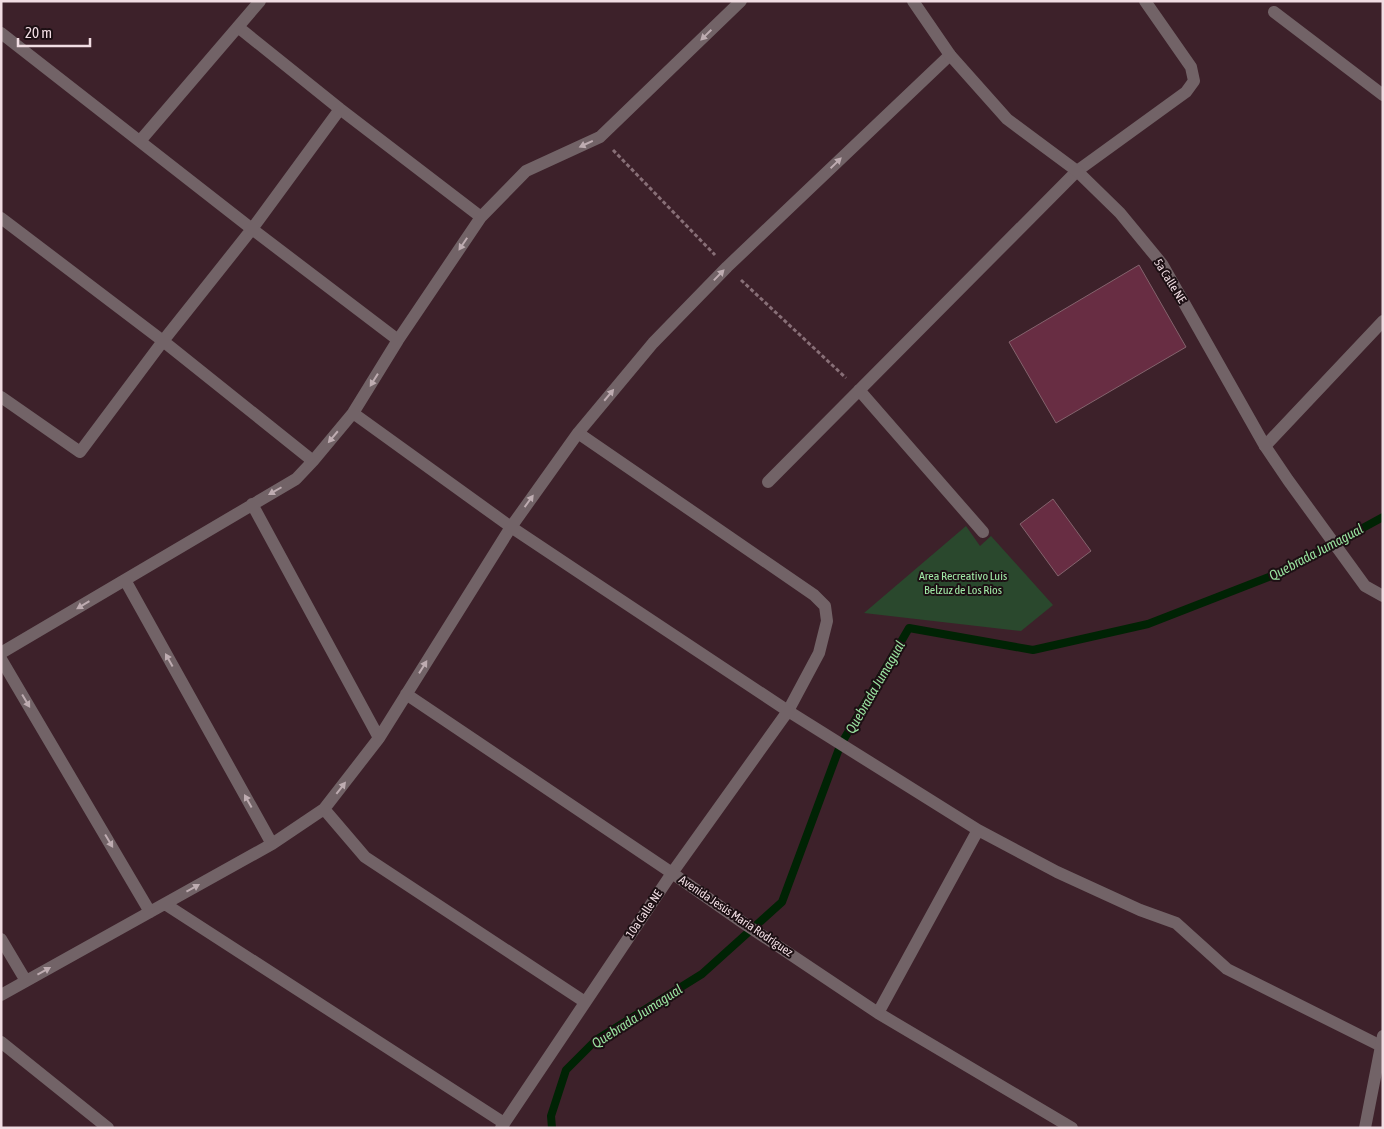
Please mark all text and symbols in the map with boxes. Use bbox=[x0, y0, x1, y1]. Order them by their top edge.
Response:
scale bar bbox=[18, 15, 90, 47]
text: 20 m bbox=[25, 24, 52, 41]
one-way arrow bbox=[700, 29, 712, 41]
one-way arrow bbox=[579, 140, 593, 148]
one-way arrow bbox=[830, 157, 842, 169]
one-way arrow bbox=[458, 237, 468, 250]
street label: 5a Calle NE bbox=[1151, 256, 1189, 306]
one-way arrow bbox=[713, 269, 725, 281]
one-way arrow bbox=[369, 373, 378, 386]
one-way arrow bbox=[604, 389, 615, 402]
one-way arrow bbox=[328, 430, 339, 443]
one-way arrow bbox=[269, 486, 282, 495]
one-way arrow bbox=[524, 494, 534, 507]
water label: Quebrada Jumagual bbox=[1266, 520, 1366, 584]
park label: Area Recreativo Luis Belzuz de Los Ríos bbox=[919, 569, 1007, 597]
one-way arrow bbox=[76, 600, 89, 609]
water label: Quebrada Jumagual bbox=[842, 637, 908, 736]
one-way arrow bbox=[165, 652, 173, 667]
one-way arrow bbox=[419, 661, 428, 674]
one-way arrow bbox=[22, 695, 31, 708]
one-way arrow bbox=[335, 782, 346, 795]
one-way arrow bbox=[244, 794, 252, 809]
one-way arrow bbox=[104, 835, 113, 848]
street label: Avenida Jesús María Rodríguez bbox=[676, 873, 796, 960]
one-way arrow bbox=[186, 884, 200, 892]
street label: 10a Calle NE bbox=[623, 887, 665, 941]
one-way arrow bbox=[36, 967, 51, 975]
water label: Quebrada Jumagual bbox=[589, 981, 685, 1051]

